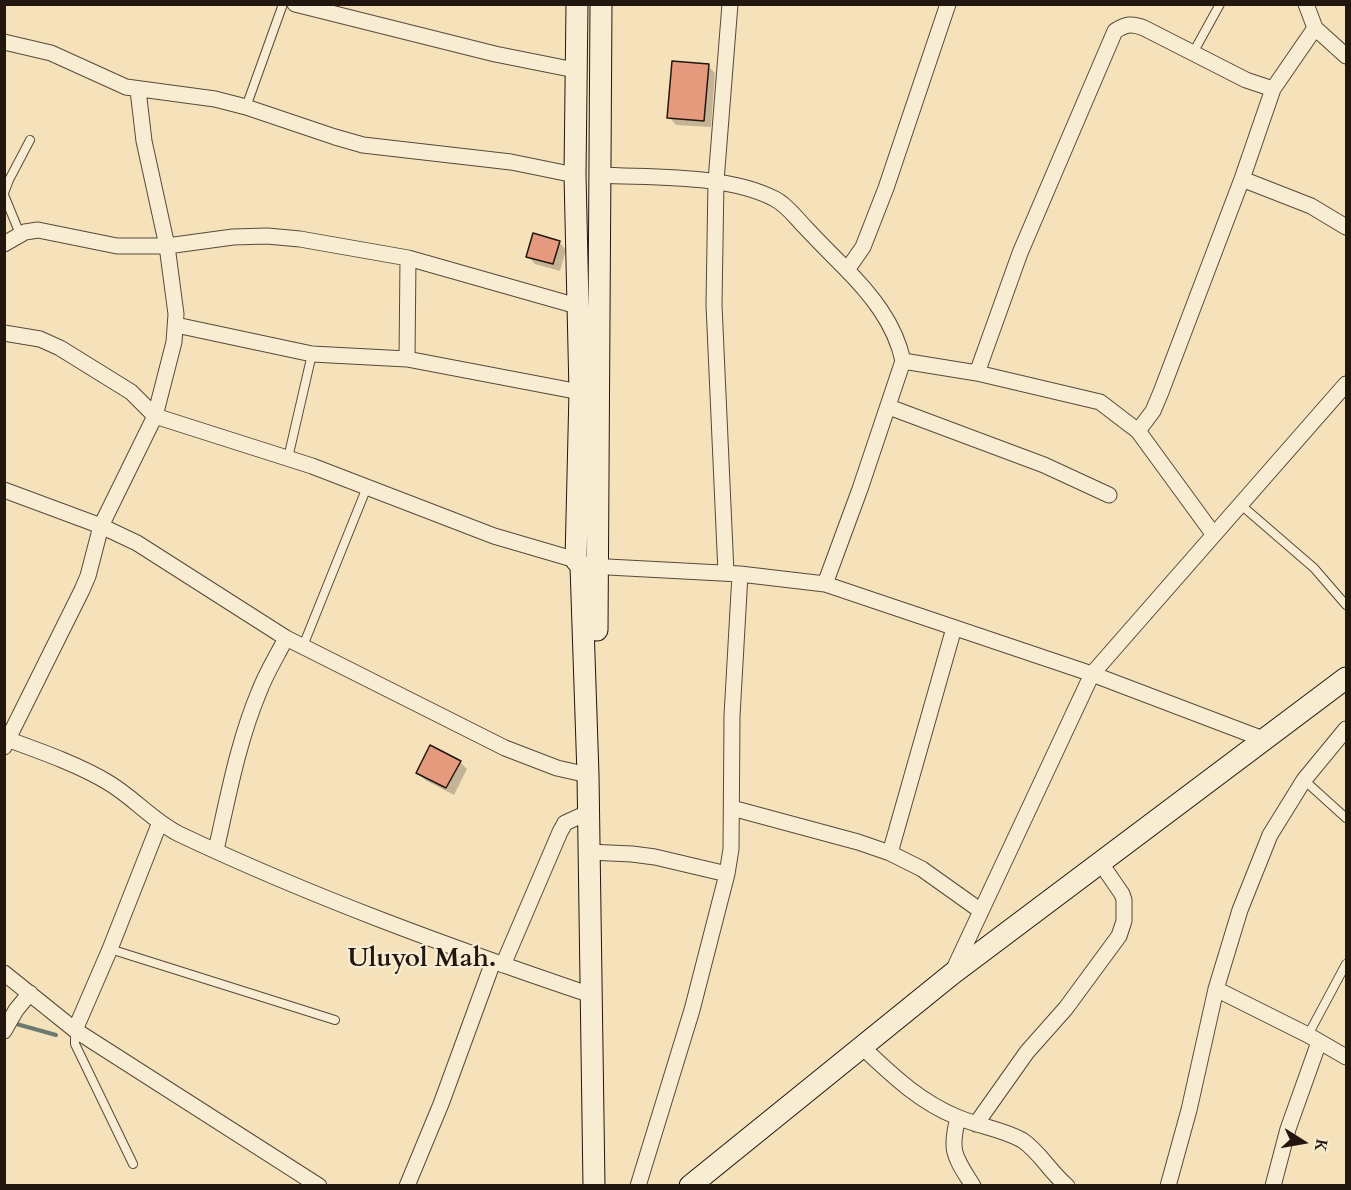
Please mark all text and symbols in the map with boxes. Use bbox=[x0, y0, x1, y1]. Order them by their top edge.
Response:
district label: Uluyol Mah. bbox=[348, 944, 496, 976]
north arrow bbox=[1273, 1112, 1333, 1172]
text: K bbox=[1309, 1137, 1333, 1154]

